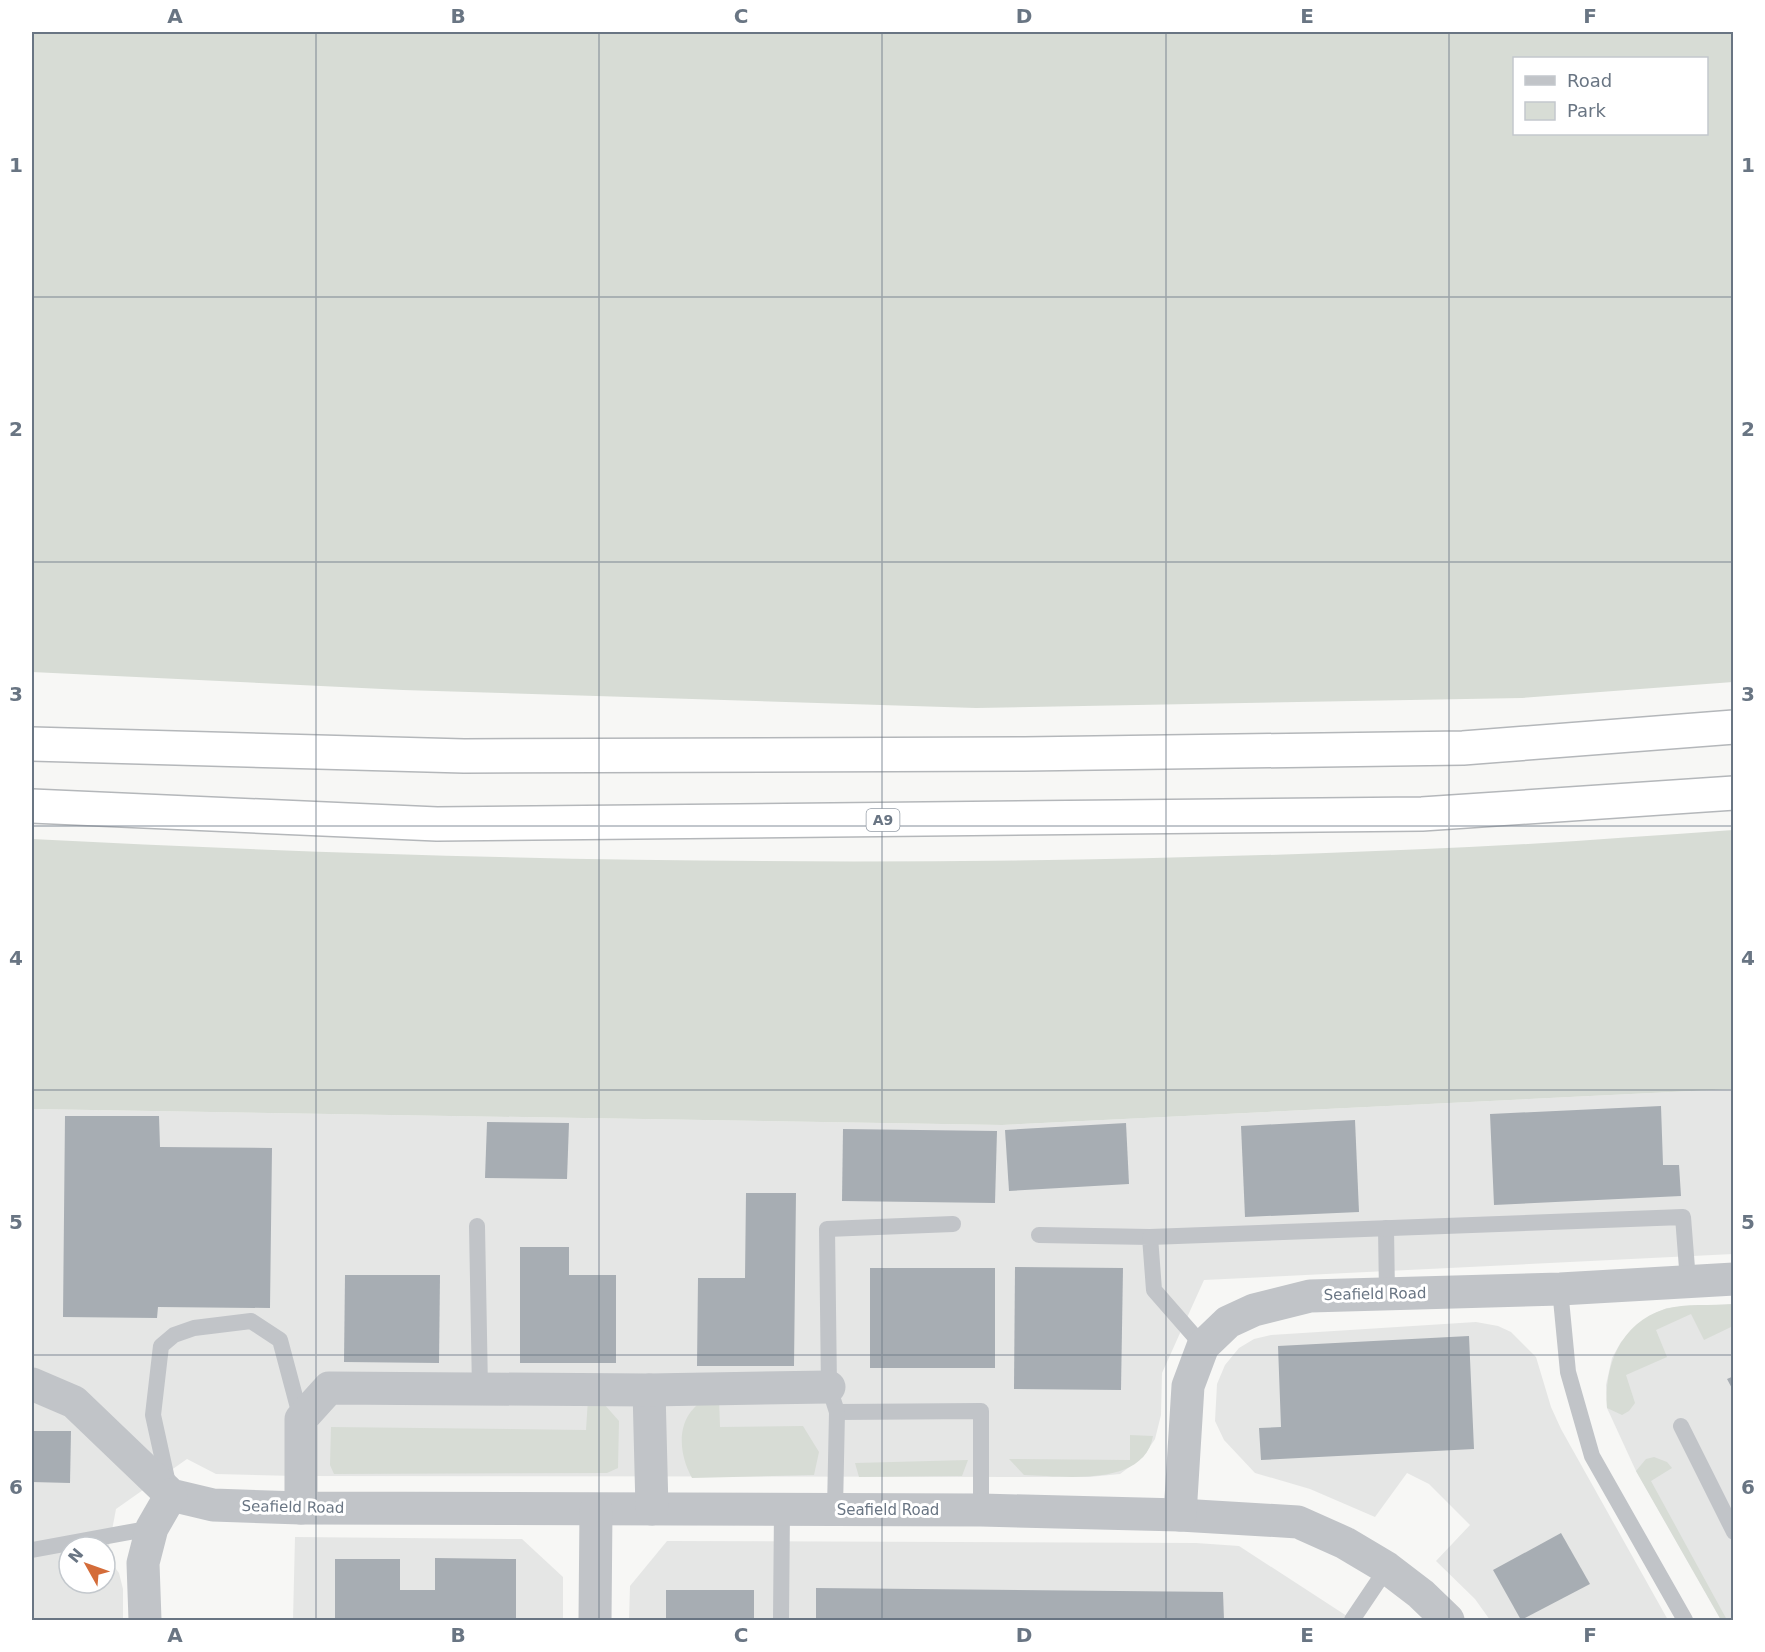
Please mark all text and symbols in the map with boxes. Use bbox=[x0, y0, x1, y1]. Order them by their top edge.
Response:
text: A bbox=[167, 4, 183, 28]
text: B bbox=[450, 4, 466, 28]
text: C bbox=[734, 4, 748, 28]
text: D bbox=[1016, 4, 1032, 28]
text: E bbox=[1300, 4, 1314, 28]
text: F bbox=[1583, 4, 1597, 28]
legend bbox=[1513, 57, 1708, 135]
text: Road bbox=[1567, 70, 1612, 91]
text: Park bbox=[1567, 100, 1606, 121]
text: 1 bbox=[9, 153, 23, 177]
text: 1 bbox=[1741, 153, 1755, 177]
text: 2 bbox=[9, 417, 23, 441]
text: 2 bbox=[1741, 417, 1755, 441]
text: 3 bbox=[9, 682, 23, 706]
text: 3 bbox=[1741, 682, 1755, 706]
road number: A9 bbox=[866, 809, 900, 831]
text: 4 bbox=[9, 946, 23, 970]
text: 4 bbox=[1741, 946, 1755, 970]
text: 5 bbox=[9, 1210, 23, 1234]
text: 5 bbox=[1741, 1210, 1755, 1234]
street label: Seafield Road bbox=[1323, 1284, 1427, 1304]
text: 6 bbox=[9, 1475, 23, 1499]
text: 6 bbox=[1741, 1475, 1755, 1499]
street label: Seafield Road bbox=[241, 1497, 345, 1517]
street label: Seafield Road bbox=[837, 1501, 939, 1519]
north arrow bbox=[57, 1535, 117, 1595]
text: N bbox=[64, 1544, 87, 1567]
text: A bbox=[167, 1623, 183, 1647]
text: B bbox=[450, 1623, 466, 1647]
text: C bbox=[734, 1623, 748, 1647]
text: D bbox=[1016, 1623, 1032, 1647]
text: E bbox=[1300, 1623, 1314, 1647]
text: F bbox=[1583, 1623, 1597, 1647]

